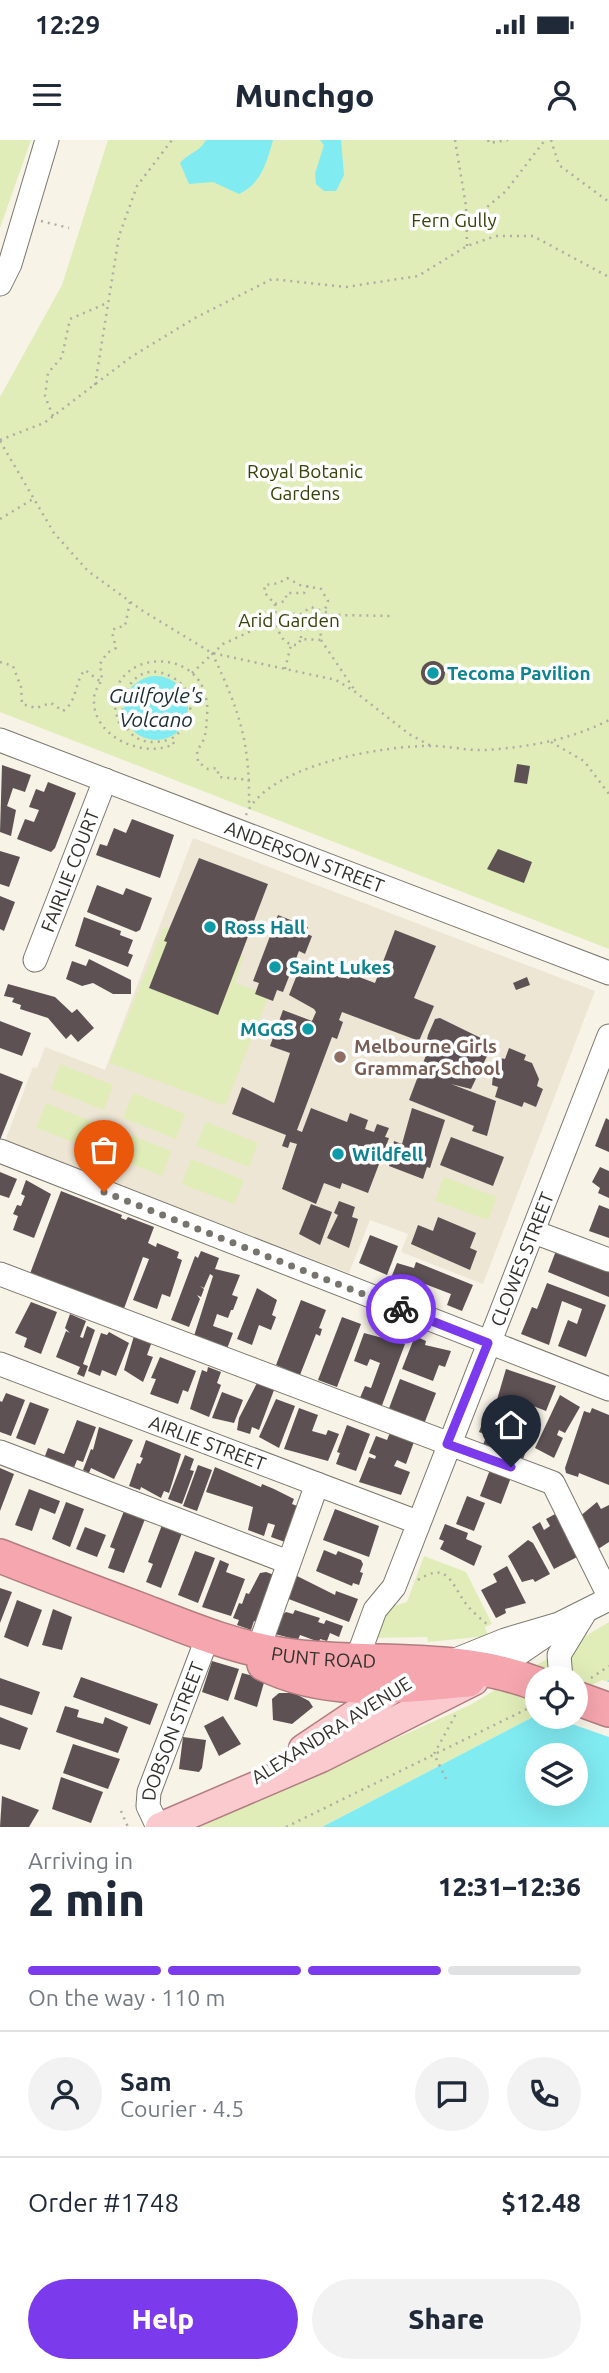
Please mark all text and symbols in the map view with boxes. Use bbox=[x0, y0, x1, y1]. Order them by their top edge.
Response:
text: 12:29 bbox=[35, 10, 100, 39]
icon: menu bbox=[28, 76, 66, 114]
icon: person bbox=[543, 76, 581, 114]
text: Munchgo bbox=[235, 77, 374, 113]
park label: Fern Gully bbox=[411, 209, 497, 231]
park label: Royal Botanic Gardens bbox=[247, 460, 363, 504]
park label: Arid Garden bbox=[238, 609, 340, 631]
place label: Tecoma Pavilion bbox=[447, 662, 591, 684]
marker: Tecoma Pavilion bbox=[425, 665, 441, 681]
water label: Guilfoyle's Volcano bbox=[109, 683, 203, 731]
street label: FAIRLIE COURT bbox=[36, 806, 104, 935]
street label: ANDERSON STREET bbox=[222, 816, 388, 897]
place label: Ross Hall bbox=[224, 916, 306, 938]
marker: Ross Hall bbox=[202, 919, 218, 935]
place label: Saint Lukes bbox=[289, 956, 391, 978]
marker: Saint Lukes bbox=[267, 959, 283, 975]
place label: MGGS bbox=[240, 1018, 294, 1040]
marker: MGGS bbox=[300, 1021, 316, 1037]
place label: Melbourne Girls Grammar School bbox=[354, 1035, 501, 1079]
marker: Melbourne Girls Grammar School bbox=[332, 1049, 348, 1065]
pin bbox=[74, 1120, 134, 1192]
icon: bag bbox=[85, 1131, 123, 1169]
place label: Wildfell bbox=[352, 1143, 423, 1165]
marker: Wildfell bbox=[330, 1146, 346, 1162]
street label: CLOWES STREET bbox=[486, 1188, 558, 1329]
courier bbox=[366, 1274, 436, 1344]
icon: bike bbox=[382, 1290, 420, 1328]
pin bbox=[481, 1395, 541, 1467]
icon: home bbox=[492, 1406, 530, 1444]
street label: AIRLIE STREET bbox=[146, 1411, 269, 1475]
street label: PUNT ROAD bbox=[270, 1642, 376, 1672]
street label: DOBSON STREET bbox=[137, 1658, 208, 1802]
map controls bbox=[525, 1666, 588, 1806]
button: locate bbox=[525, 1666, 588, 1729]
street label: ALEXANDRA AVENUE bbox=[247, 1672, 415, 1788]
button: layers bbox=[525, 1743, 588, 1806]
text: Arriving in bbox=[28, 1848, 133, 1873]
text: 12:31–12:36 bbox=[438, 1872, 581, 1901]
text: 2 min bbox=[28, 1873, 145, 1925]
text: On the way · 110 m bbox=[28, 1985, 225, 2010]
button: person bbox=[28, 2057, 102, 2131]
button: chat bbox=[415, 2057, 489, 2131]
button: phone bbox=[507, 2057, 581, 2131]
text: Sam bbox=[120, 2067, 172, 2096]
text: Courier · 4.5 bbox=[120, 2096, 244, 2121]
text: Order #1748 bbox=[28, 2188, 179, 2217]
text: $12.48 bbox=[501, 2188, 581, 2217]
button: Help bbox=[28, 2279, 298, 2359]
button: Share bbox=[312, 2279, 581, 2359]

